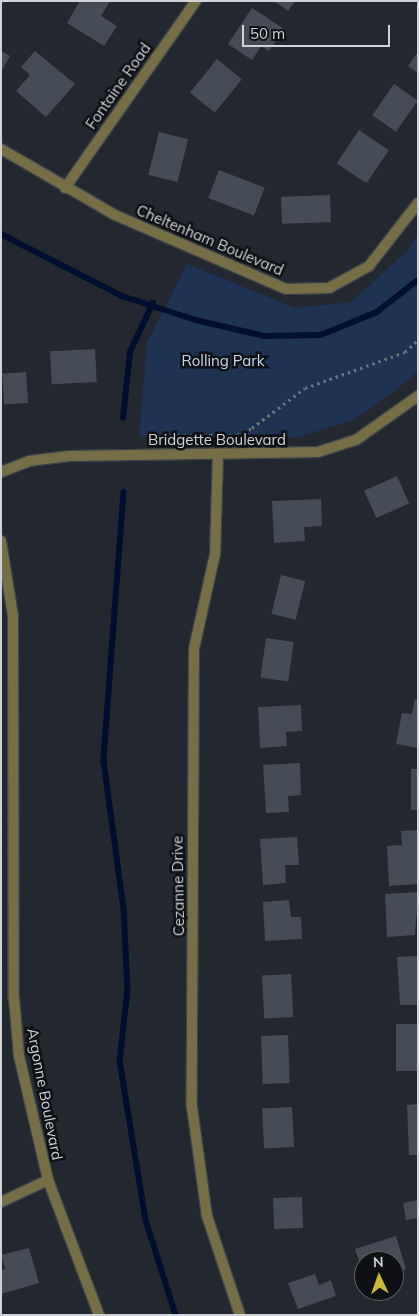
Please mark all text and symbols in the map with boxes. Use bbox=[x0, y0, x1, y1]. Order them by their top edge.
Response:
scale bar bbox=[244, 15, 392, 47]
text: 50 m bbox=[250, 24, 285, 43]
street label: Fontaine Road bbox=[82, 39, 154, 133]
street label: Cheltenham Boulevard bbox=[134, 201, 286, 279]
park label: Rolling Park bbox=[182, 352, 264, 370]
street label: Bridgette Boulevard bbox=[148, 431, 286, 449]
street label: Cezanne Drive bbox=[168, 836, 188, 936]
street label: Argonne Boulevard bbox=[23, 1027, 67, 1161]
north arrow bbox=[354, 1251, 404, 1301]
text: N bbox=[373, 1253, 384, 1271]

